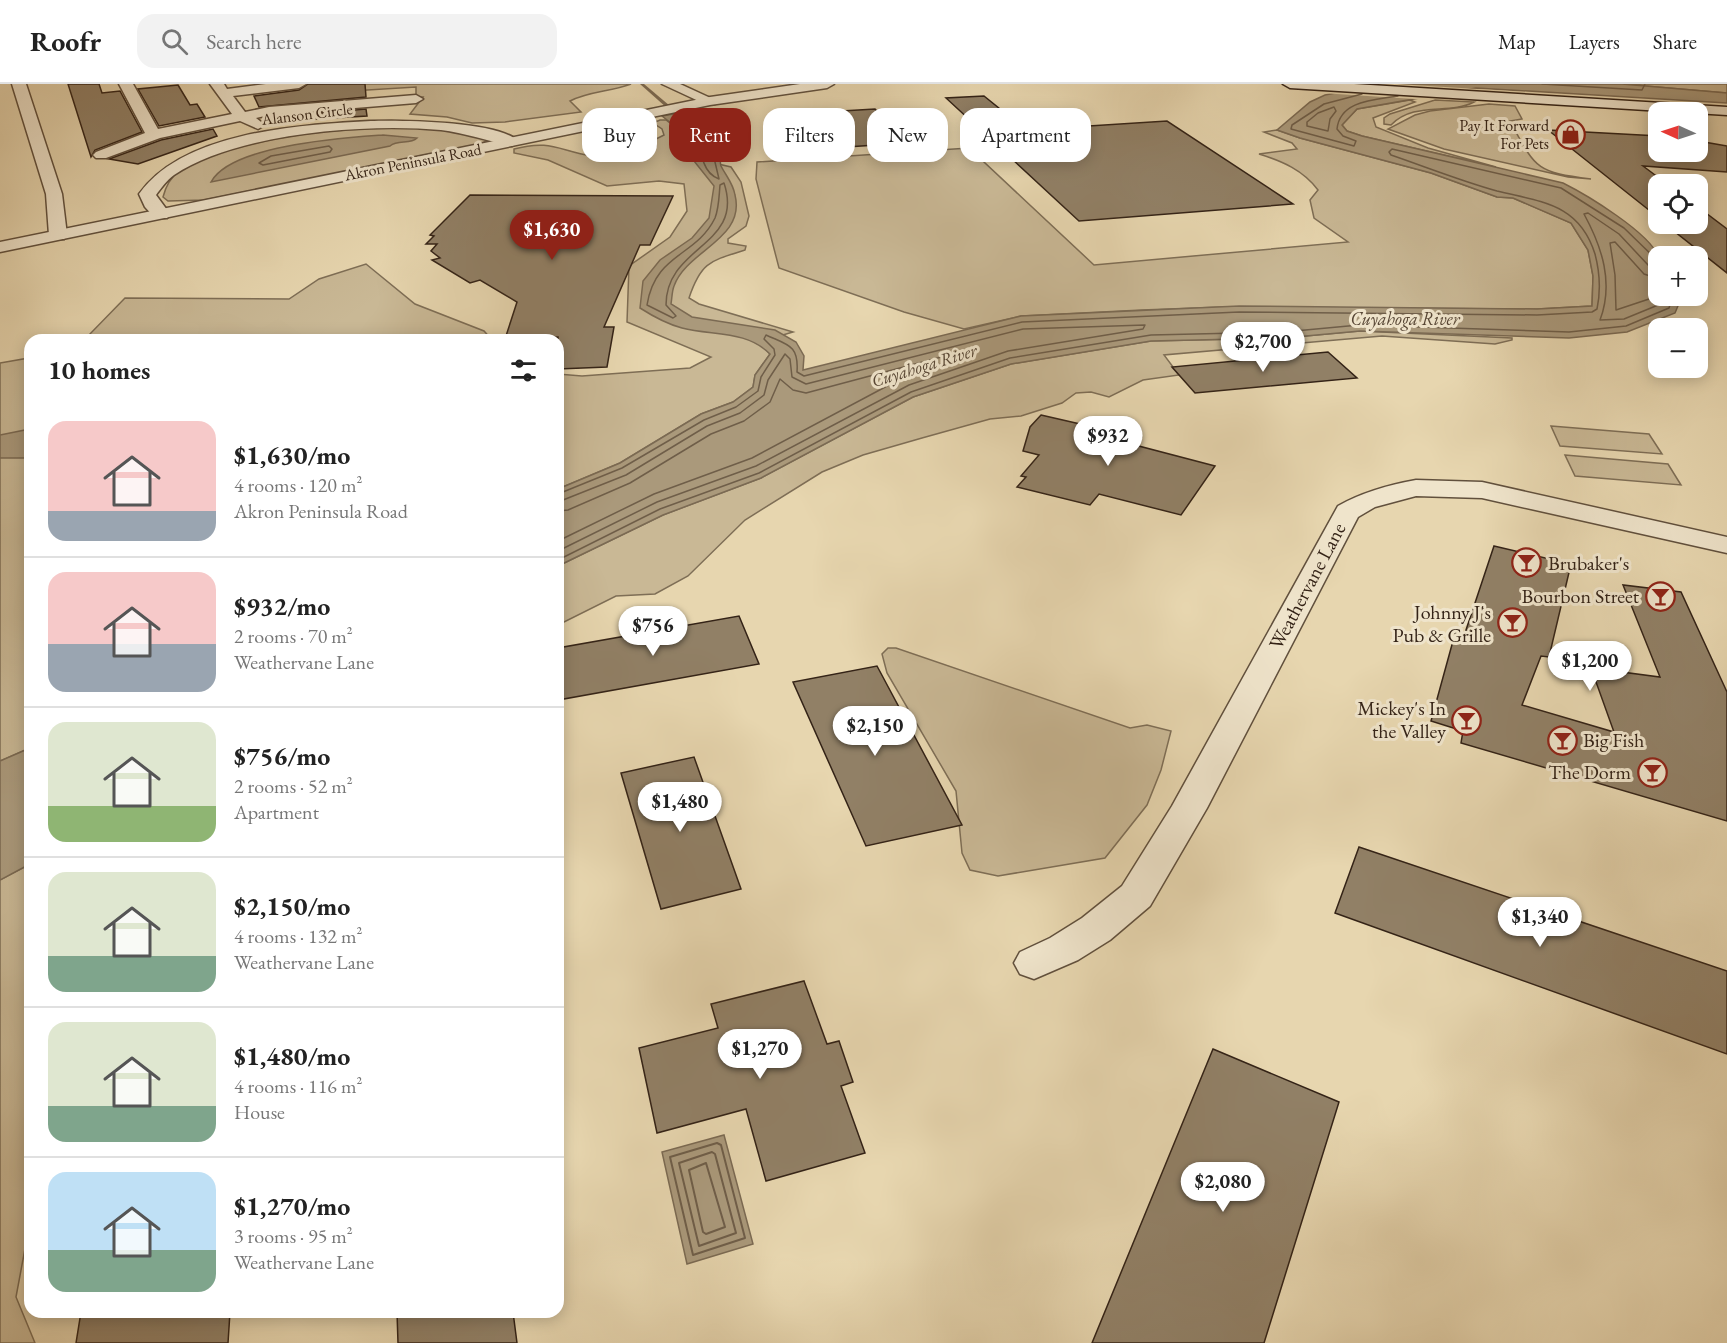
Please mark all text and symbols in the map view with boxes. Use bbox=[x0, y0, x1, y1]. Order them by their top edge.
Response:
search box bbox=[137, 14, 557, 68]
text: Roofr bbox=[30, 23, 101, 59]
icon: search bbox=[158, 25, 191, 58]
text: Search here bbox=[206, 27, 302, 56]
text: Map bbox=[1498, 28, 1536, 55]
text: Layers bbox=[1569, 28, 1620, 55]
text: Share bbox=[1653, 28, 1697, 55]
street label: Alanson Circle bbox=[259, 98, 354, 130]
north arrow bbox=[1648, 102, 1708, 162]
map controls bbox=[1648, 102, 1708, 378]
chip: Buy bbox=[582, 108, 657, 162]
chip: Rent bbox=[669, 108, 751, 162]
chip: Filters bbox=[763, 108, 855, 162]
chip: New bbox=[867, 108, 948, 162]
chip: Apartment bbox=[960, 108, 1091, 162]
place label: Pay It Forward For Pets bbox=[1459, 115, 1550, 154]
shop icon: Pay It Forward For Pets bbox=[1554, 118, 1586, 150]
street label: Akron Peninsula Road bbox=[342, 138, 484, 186]
button: locate bbox=[1648, 174, 1708, 234]
pin: $1,630 bbox=[503, 210, 601, 261]
text: $1,630 bbox=[524, 216, 580, 242]
button: + bbox=[1648, 246, 1708, 306]
water label: Cuyahoga River bbox=[1350, 307, 1461, 331]
button: − bbox=[1648, 318, 1708, 378]
pin: $2,700 bbox=[1214, 322, 1312, 373]
text: $2,700 bbox=[1235, 328, 1291, 354]
water label: Cuyahoga River bbox=[869, 338, 981, 393]
text: 10 homes bbox=[48, 353, 150, 387]
icon: filters bbox=[507, 354, 540, 387]
pin: $932 bbox=[1072, 416, 1144, 467]
text: $932 bbox=[1088, 422, 1128, 448]
text: $1,630/mo bbox=[234, 438, 350, 472]
icon: home bbox=[96, 445, 168, 517]
text: 4 rooms · 120 m² bbox=[234, 472, 362, 498]
text: Akron Peninsula Road bbox=[234, 498, 408, 524]
street label: Weathervane Lane bbox=[1263, 518, 1351, 654]
bar icon: Brubaker's bbox=[1511, 547, 1543, 579]
place label: Brubaker's bbox=[1548, 550, 1629, 576]
bar icon: Bourbon Street bbox=[1644, 580, 1676, 612]
place label: Bourbon Street bbox=[1521, 583, 1640, 609]
text: $932/mo bbox=[234, 589, 330, 623]
icon: home bbox=[96, 596, 168, 668]
place label: Johnny J's Pub & Grille bbox=[1392, 599, 1491, 648]
pin: $756 bbox=[617, 606, 689, 657]
bar icon: Johnny J's Pub & Grille bbox=[1496, 607, 1528, 639]
text: $756 bbox=[633, 612, 673, 638]
text: 2 rooms · 70 m² bbox=[234, 623, 353, 649]
pin: $1,200 bbox=[1541, 641, 1639, 692]
text: $1,200 bbox=[1562, 647, 1618, 673]
text: Weathervane Lane bbox=[234, 649, 374, 675]
place label: Mickey's In the Valley bbox=[1357, 695, 1446, 744]
bar icon: Mickey's In the Valley bbox=[1451, 704, 1483, 736]
pin: $2,150 bbox=[826, 706, 924, 757]
text: $2,150 bbox=[847, 712, 903, 738]
bar icon: Big Fish bbox=[1546, 724, 1578, 756]
place label: Big Fish bbox=[1583, 727, 1644, 753]
text: $756/mo bbox=[234, 739, 330, 773]
icon: home bbox=[96, 746, 168, 818]
bar icon: The Dorm bbox=[1636, 756, 1668, 788]
place label: The Dorm bbox=[1548, 759, 1631, 785]
text: 2 rooms · 52 m² bbox=[234, 773, 353, 799]
pin: $1,480 bbox=[631, 782, 729, 833]
text: $1,480 bbox=[652, 788, 708, 814]
text: Apartment bbox=[234, 799, 319, 825]
text: $2,150/mo bbox=[234, 889, 350, 923]
icon: home bbox=[96, 896, 168, 968]
pin: $1,340 bbox=[1491, 897, 1589, 948]
text: $1,340 bbox=[1512, 903, 1568, 929]
text: 4 rooms · 132 m² bbox=[234, 923, 362, 949]
text: Weathervane Lane bbox=[234, 949, 374, 975]
pin: $1,270 bbox=[711, 1029, 809, 1080]
text: $1,270 bbox=[732, 1035, 788, 1061]
text: $1,480/mo bbox=[234, 1039, 350, 1073]
icon: home bbox=[96, 1046, 168, 1118]
text: 4 rooms · 116 m² bbox=[234, 1073, 362, 1099]
text: House bbox=[234, 1099, 285, 1125]
pin: $2,080 bbox=[1174, 1162, 1272, 1213]
text: $2,080 bbox=[1195, 1168, 1251, 1194]
text: $1,270/mo bbox=[234, 1189, 350, 1223]
icon: home bbox=[96, 1196, 168, 1268]
text: 3 rooms · 95 m² bbox=[234, 1223, 353, 1249]
text: Weathervane Lane bbox=[234, 1249, 374, 1275]

